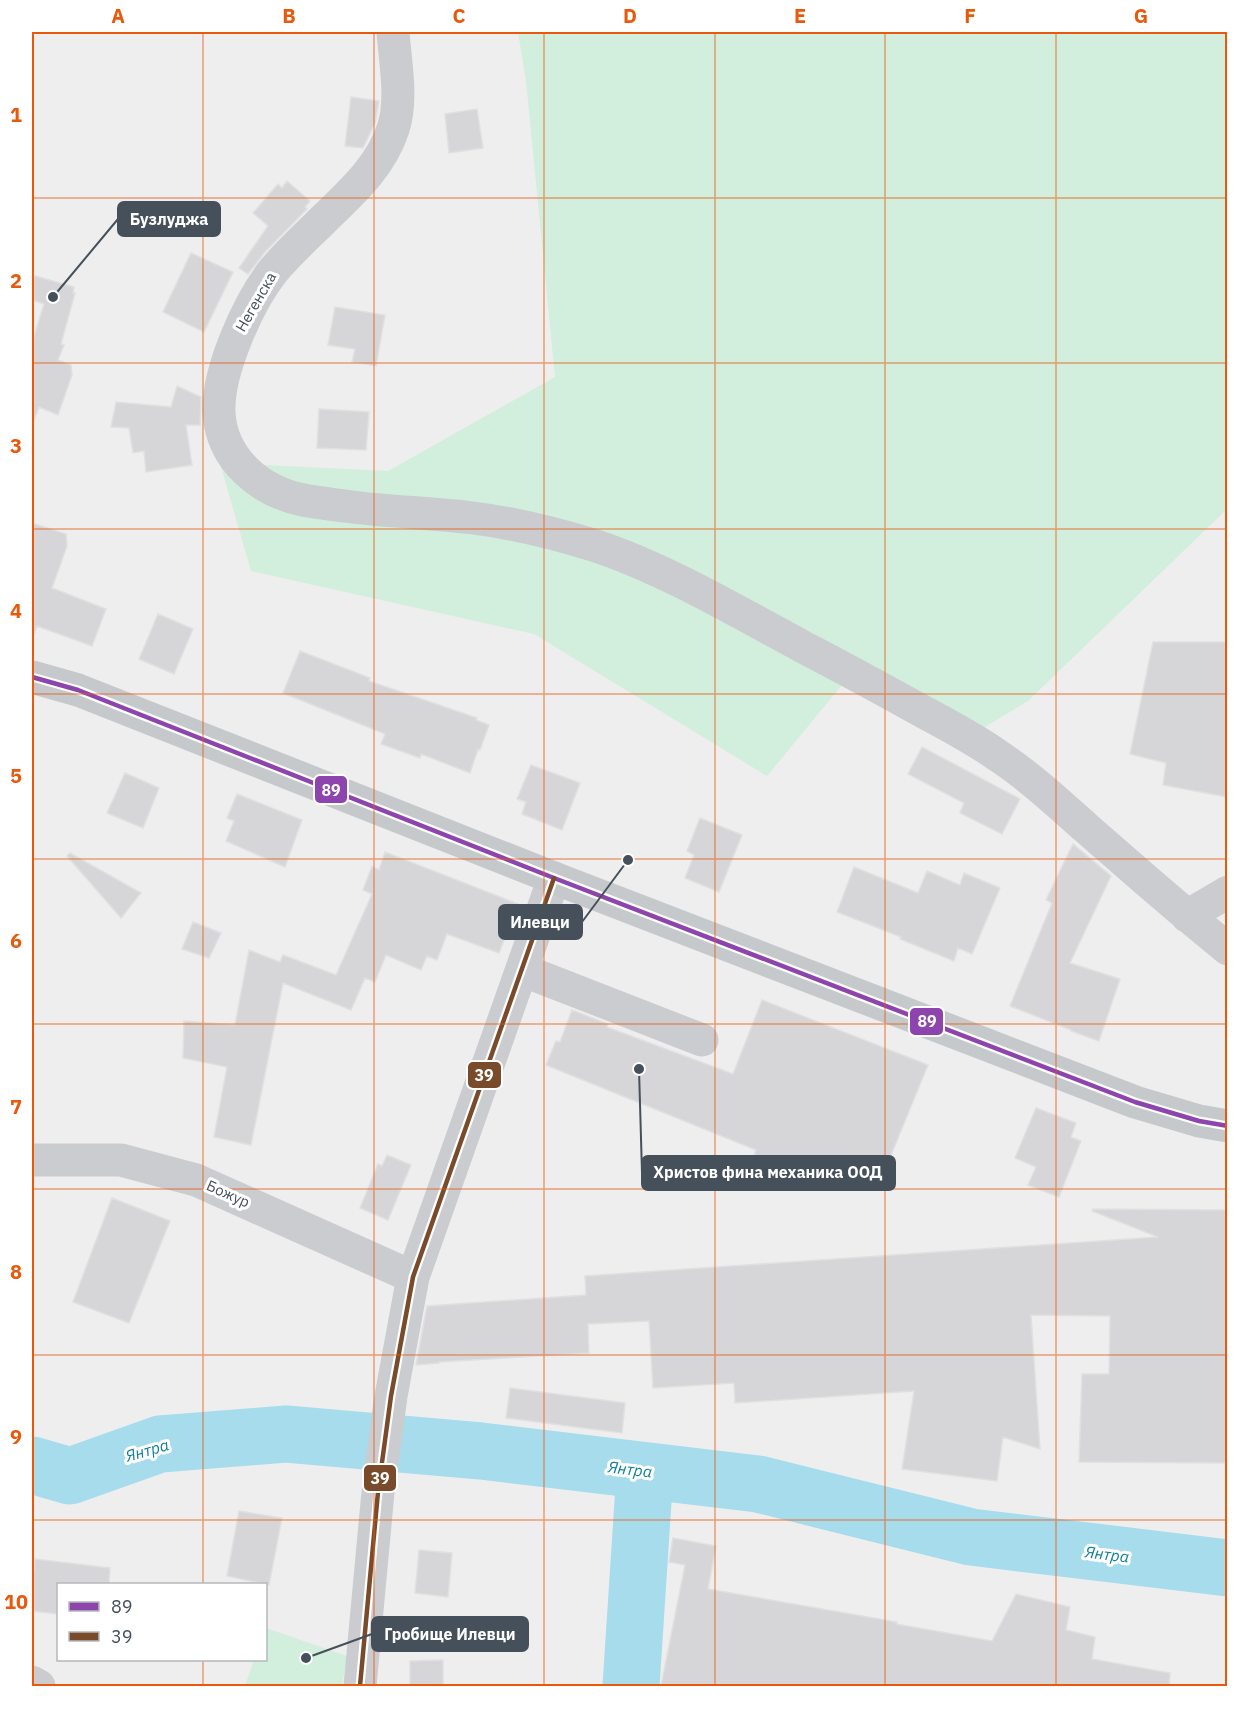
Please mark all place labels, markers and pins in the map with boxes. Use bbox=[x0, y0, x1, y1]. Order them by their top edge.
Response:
callout: Бузлуджа bbox=[118, 202, 220, 236]
callout: Илевци bbox=[499, 905, 582, 939]
callout: Христов фина механика ООД bbox=[642, 1156, 895, 1190]
callout: Гробище Илевци bbox=[372, 1617, 528, 1651]

